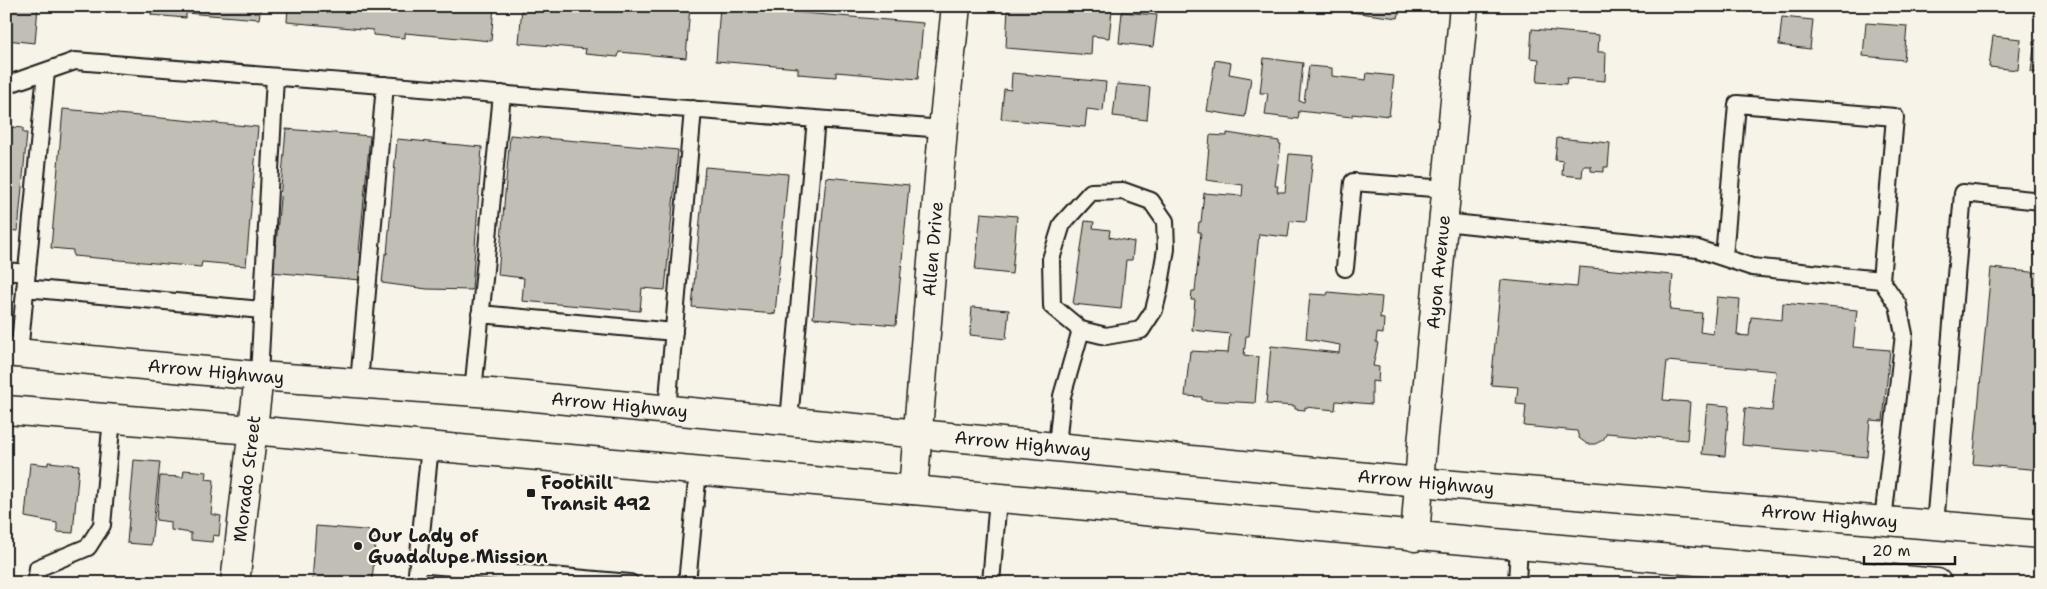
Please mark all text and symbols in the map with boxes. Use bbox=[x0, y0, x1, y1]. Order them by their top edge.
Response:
street label: Allen Drive bbox=[917, 200, 949, 297]
street label: Ayon Avenue bbox=[1421, 214, 1456, 330]
street label: Arrow Highway bbox=[147, 354, 285, 390]
street label: Arrow Highway bbox=[550, 387, 689, 424]
street label: Morado Street bbox=[228, 414, 266, 543]
street label: Arrow Highway bbox=[953, 425, 1092, 462]
street label: Arrow Highway bbox=[1357, 464, 1495, 500]
place label: Foothill Transit 492 bbox=[541, 471, 651, 516]
marker: Foothill Transit 492 bbox=[525, 487, 537, 499]
street label: Arrow Highway bbox=[1760, 499, 1899, 534]
place label: Our Lady of Guadalupe Mission bbox=[368, 524, 548, 569]
scale bar bbox=[1864, 534, 1956, 566]
marker: Our Lady of Guadalupe Mission bbox=[352, 540, 364, 552]
text: 20 m bbox=[1872, 541, 1911, 561]

